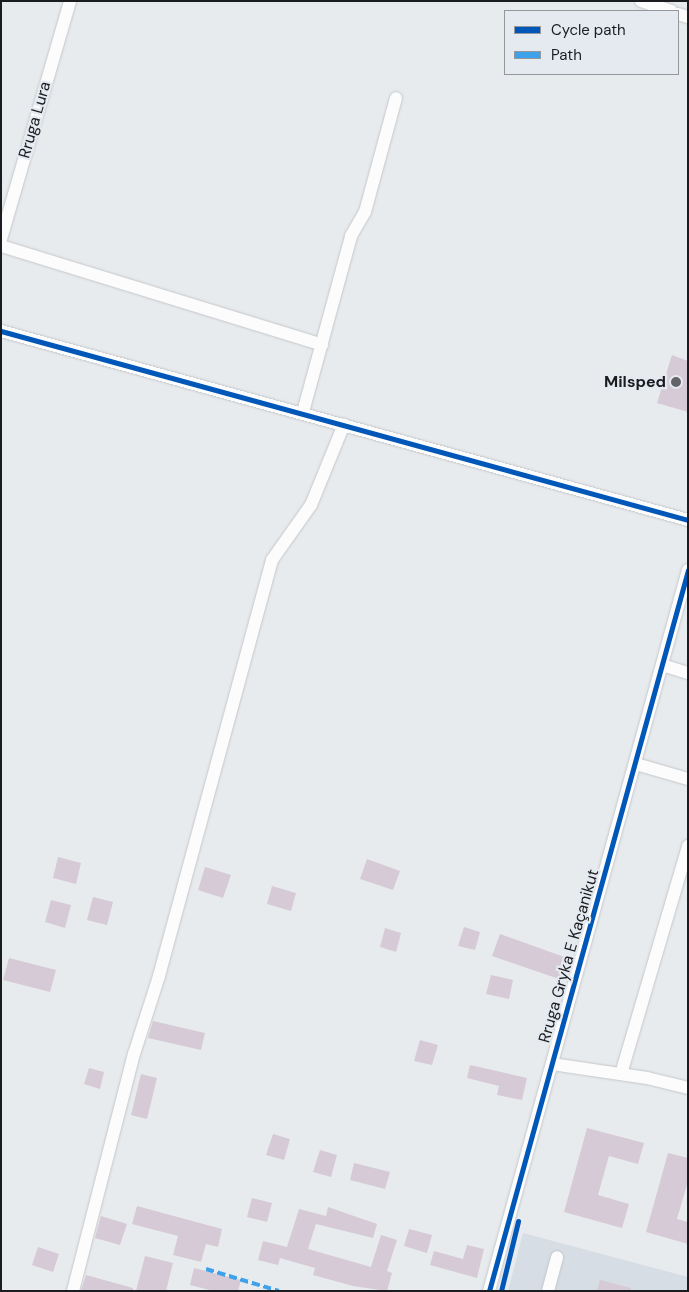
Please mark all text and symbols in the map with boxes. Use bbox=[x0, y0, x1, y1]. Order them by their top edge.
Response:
legend bbox=[504, 10, 679, 75]
text: Cycle path bbox=[551, 20, 626, 40]
text: Path bbox=[551, 45, 582, 65]
street label: Rruga Lura bbox=[15, 80, 55, 160]
place label: Milsped bbox=[604, 372, 666, 392]
marker: Milsped bbox=[670, 376, 682, 388]
street label: Rruga Gryka E Kaçanikut bbox=[535, 867, 603, 1045]

